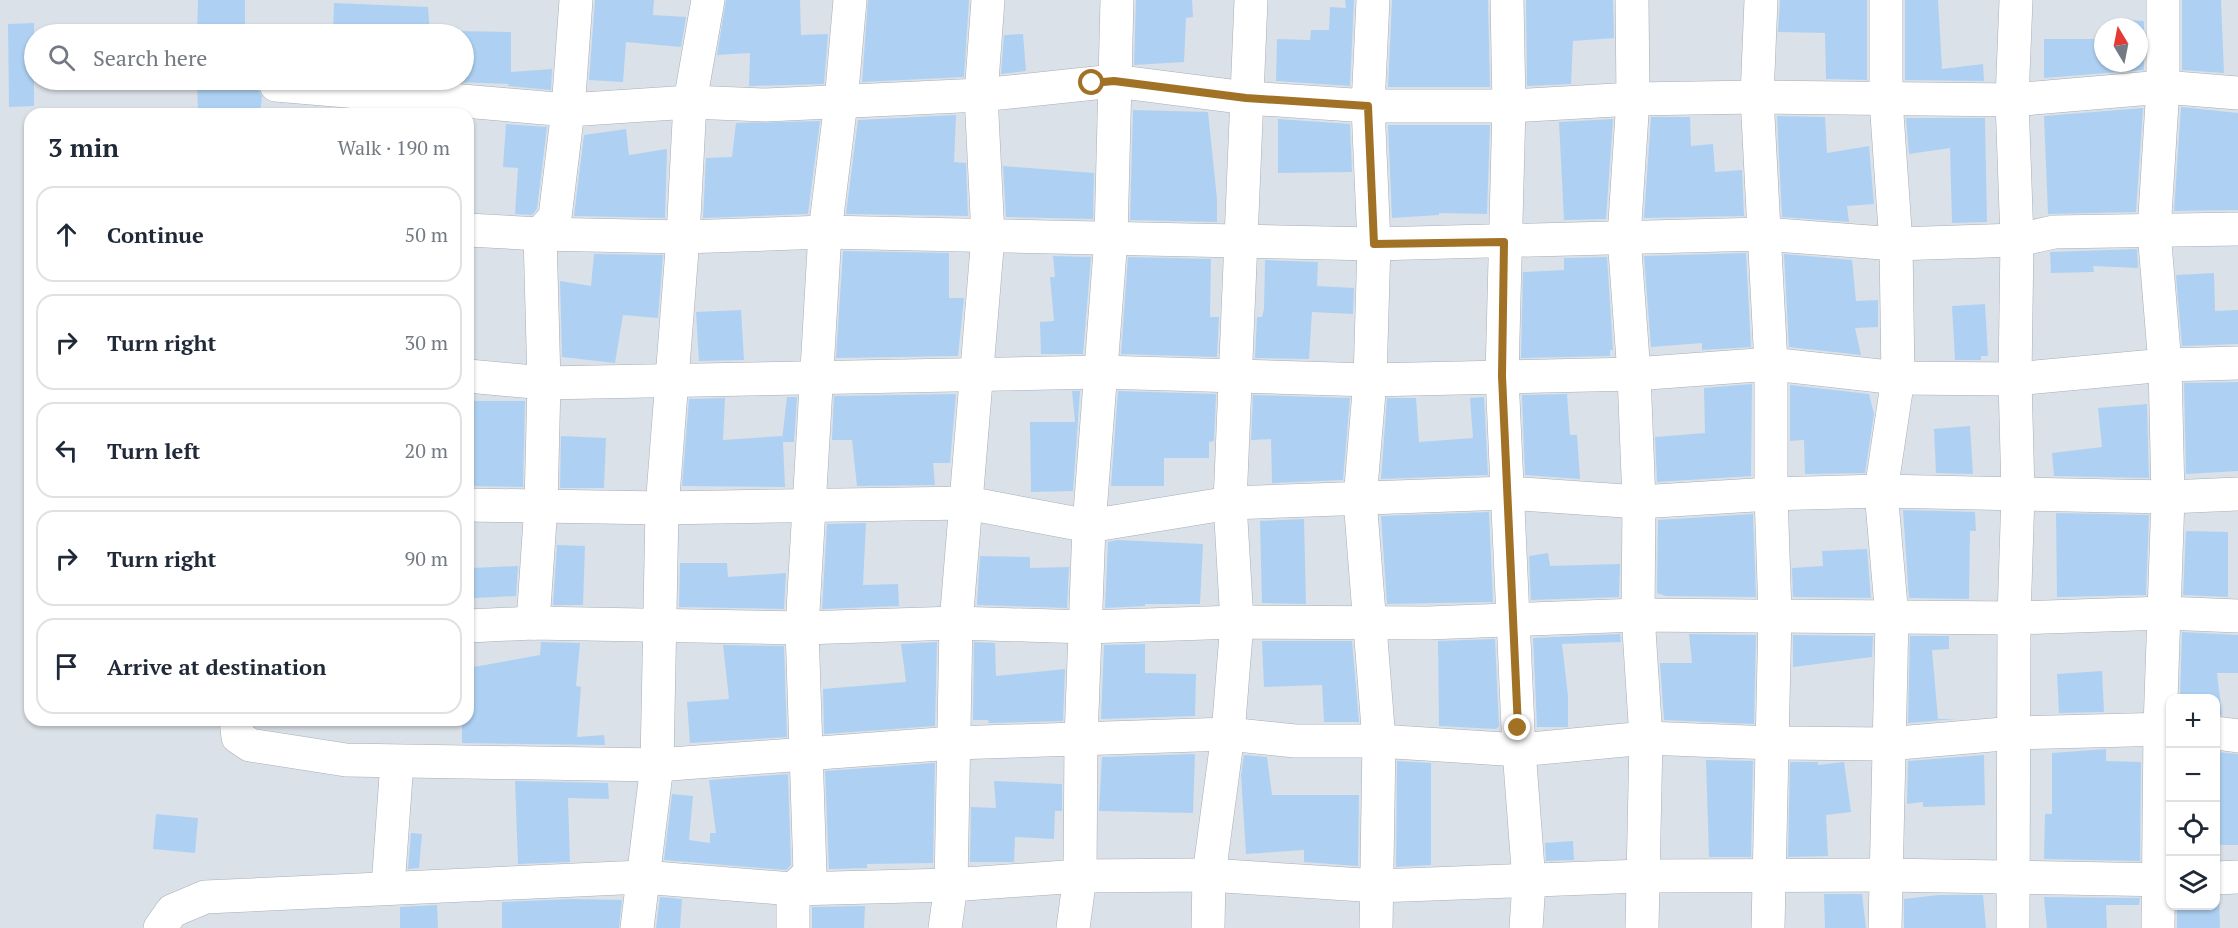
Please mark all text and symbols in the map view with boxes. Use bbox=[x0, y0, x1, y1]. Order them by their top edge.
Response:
north arrow bbox=[2094, 18, 2148, 72]
search box bbox=[24, 24, 474, 90]
icon: search bbox=[45, 41, 78, 74]
text: Search here bbox=[93, 43, 207, 72]
route start bbox=[1078, 69, 1104, 95]
text: 3 min bbox=[48, 130, 119, 164]
text: Walk · 190 m bbox=[338, 134, 450, 161]
icon: ahead bbox=[50, 218, 83, 251]
text: Continue bbox=[107, 220, 204, 249]
text: 50 m bbox=[405, 221, 448, 248]
icon: right bbox=[50, 326, 83, 359]
text: Turn right bbox=[107, 328, 216, 357]
text: 30 m bbox=[405, 329, 448, 356]
icon: left bbox=[50, 434, 83, 467]
text: Turn left bbox=[107, 436, 200, 465]
text: 20 m bbox=[405, 437, 448, 464]
icon: right bbox=[50, 542, 83, 575]
text: Turn right bbox=[107, 544, 216, 573]
text: 90 m bbox=[405, 545, 448, 572]
icon: arrive bbox=[50, 650, 83, 683]
text: Arrive at destination bbox=[107, 652, 326, 681]
map controls bbox=[2166, 694, 2220, 910]
button: + bbox=[2166, 694, 2220, 748]
route end bbox=[1504, 714, 1530, 740]
button: − bbox=[2166, 748, 2220, 802]
button: locate bbox=[2166, 802, 2220, 856]
button: layers bbox=[2166, 856, 2220, 910]

